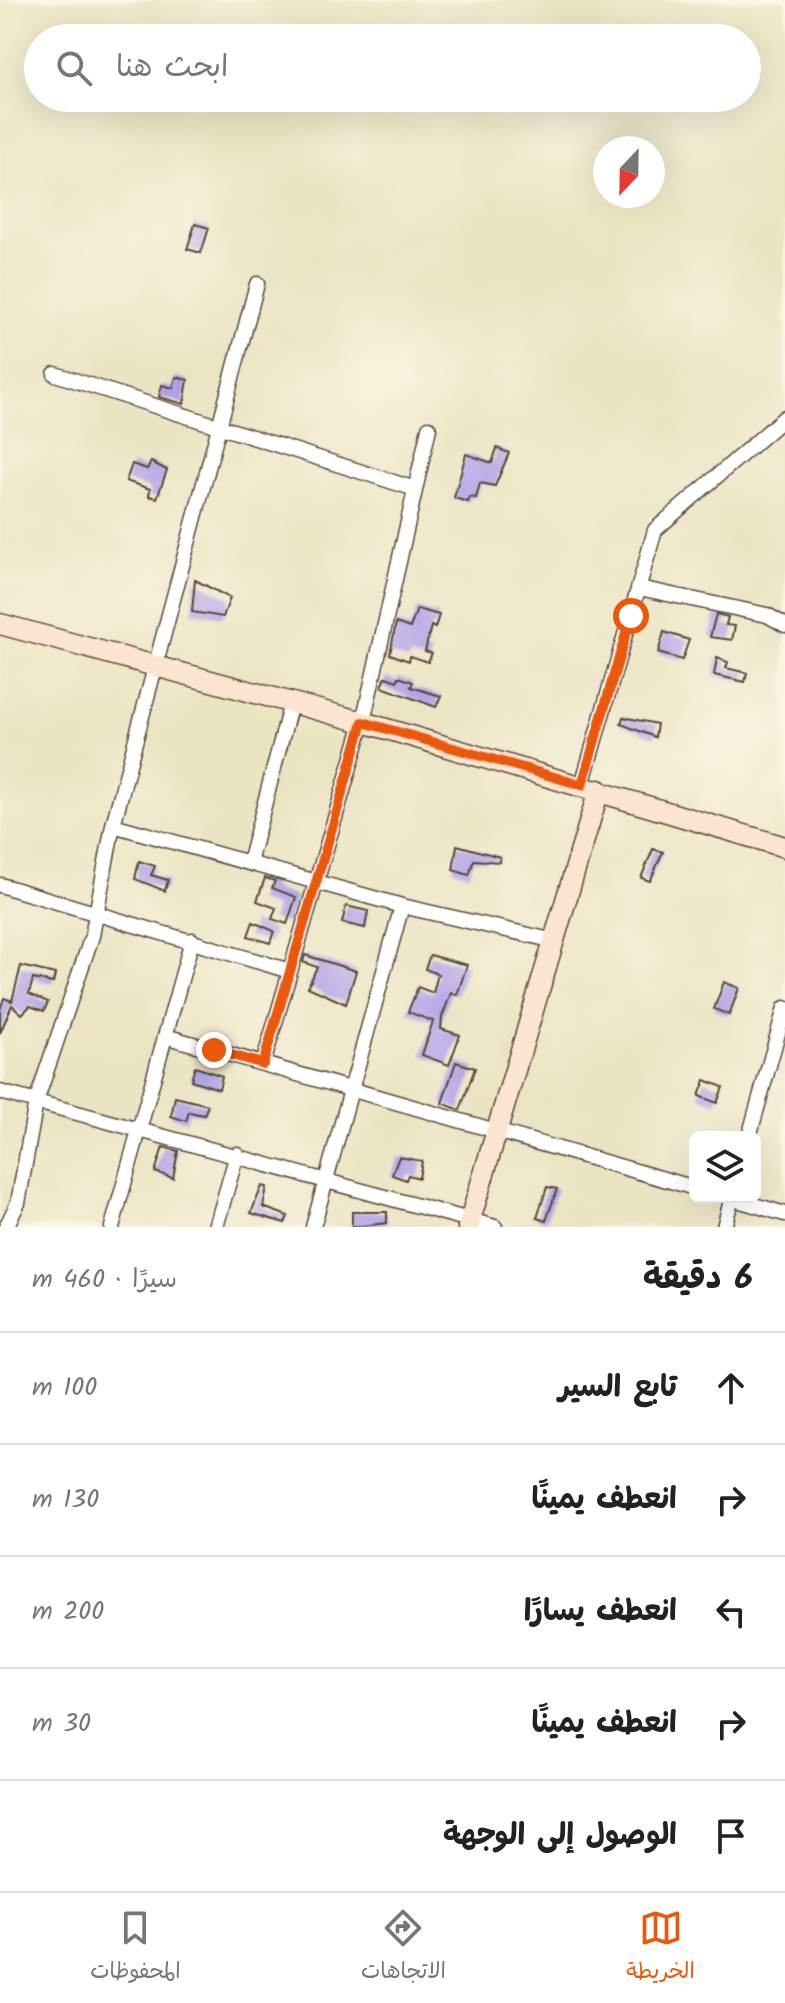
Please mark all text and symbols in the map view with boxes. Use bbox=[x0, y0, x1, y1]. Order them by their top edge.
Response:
search box bbox=[24, 24, 761, 112]
text: ابحث هنا bbox=[116, 44, 228, 92]
icon: search bbox=[52, 46, 96, 90]
north arrow bbox=[593, 136, 665, 208]
route start bbox=[613, 598, 649, 634]
route end bbox=[196, 1032, 232, 1068]
map controls bbox=[689, 1131, 761, 1203]
button: layers bbox=[689, 1131, 761, 1203]
text: 6 دقيقة bbox=[643, 1252, 753, 1306]
text: سيرًا · 460 m bbox=[32, 1259, 177, 1301]
text: تابع السير bbox=[559, 1364, 677, 1412]
icon: ahead bbox=[709, 1366, 753, 1410]
text: 100 m bbox=[32, 1367, 97, 1409]
text: انعطف يمينًا bbox=[531, 1476, 677, 1524]
icon: right bbox=[709, 1478, 753, 1522]
text: 130 m bbox=[32, 1479, 99, 1521]
text: انعطف يسارًا bbox=[524, 1588, 677, 1636]
icon: left bbox=[709, 1590, 753, 1634]
text: 200 m bbox=[32, 1591, 104, 1633]
text: انعطف يمينًا bbox=[531, 1700, 677, 1748]
icon: right bbox=[709, 1702, 753, 1746]
text: 30 m bbox=[32, 1703, 91, 1745]
text: الوصول إلى الوجهة bbox=[443, 1812, 677, 1860]
icon: arrive bbox=[709, 1814, 753, 1858]
tab: المحفوظات bbox=[90, 1906, 181, 1990]
tab: الاتجاهات bbox=[361, 1906, 446, 1990]
tab: الخريطة bbox=[626, 1906, 695, 1990]

